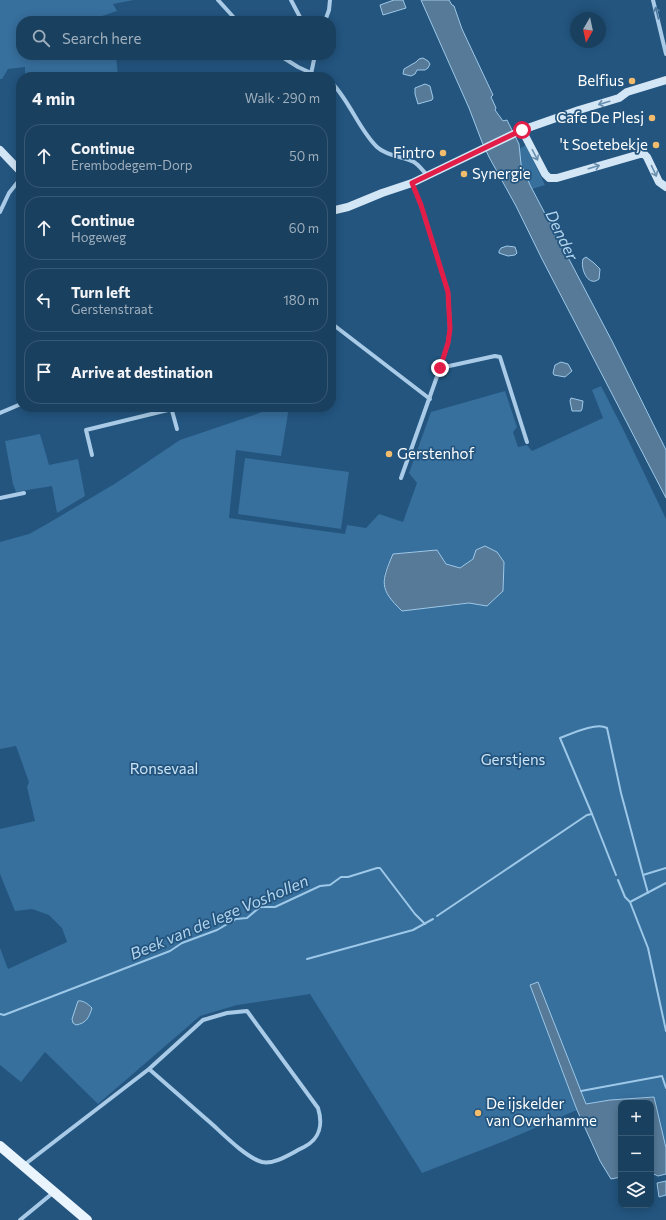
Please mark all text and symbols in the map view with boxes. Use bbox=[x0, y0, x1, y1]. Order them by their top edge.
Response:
one-way arrow bbox=[652, 7, 660, 20]
north arrow bbox=[570, 12, 606, 48]
search box bbox=[16, 16, 336, 60]
icon: search bbox=[30, 27, 52, 49]
text: Search here bbox=[62, 29, 141, 47]
place label: Belfius bbox=[578, 71, 624, 89]
marker: Belfius bbox=[627, 76, 637, 86]
text: 4 min bbox=[32, 88, 75, 109]
text: Walk · 290 m bbox=[245, 90, 320, 106]
one-way arrow bbox=[597, 100, 610, 107]
place label: Cafe De Plesj bbox=[556, 108, 644, 126]
marker: Cafe De Plesj bbox=[647, 113, 657, 123]
route start bbox=[513, 121, 531, 139]
place label: 't Soetebekje bbox=[560, 135, 648, 153]
text: Continue bbox=[71, 139, 135, 157]
marker: 't Soetebekje bbox=[651, 140, 661, 150]
place label: Fintro bbox=[393, 143, 435, 161]
icon: ahead bbox=[33, 145, 55, 167]
text: 50 m bbox=[289, 148, 319, 164]
marker: Fintro bbox=[438, 148, 448, 158]
one-way arrow bbox=[532, 148, 539, 160]
text: Erembodegem-Dorp bbox=[71, 157, 193, 173]
one-way arrow bbox=[587, 163, 600, 170]
place label: Synergie bbox=[472, 164, 531, 182]
one-way arrow bbox=[650, 165, 658, 177]
marker: Synergie bbox=[459, 169, 469, 179]
water label: Dender bbox=[542, 207, 583, 264]
text: Continue bbox=[71, 211, 135, 229]
icon: ahead bbox=[33, 217, 55, 239]
text: 60 m bbox=[289, 220, 319, 236]
text: Hogeweg bbox=[71, 229, 126, 245]
text: Turn left bbox=[71, 283, 130, 301]
icon: left bbox=[33, 289, 55, 311]
text: 180 m bbox=[283, 292, 319, 308]
text: Gerstenstraat bbox=[71, 301, 153, 317]
route end bbox=[431, 359, 449, 377]
icon: arrive bbox=[33, 361, 55, 383]
text: Arrive at destination bbox=[71, 363, 213, 381]
place label: Gerstenhof bbox=[397, 444, 474, 462]
marker: Gerstenhof bbox=[384, 449, 394, 459]
park label: Gerstjens bbox=[481, 750, 546, 768]
park label: Ronsevaal bbox=[130, 759, 198, 777]
water label: Beek van de lege Voshollen bbox=[127, 870, 311, 963]
place label: De ijskelder van Overhamme bbox=[486, 1094, 597, 1129]
map controls bbox=[618, 1100, 654, 1208]
button: + bbox=[618, 1100, 654, 1136]
marker: De ijskelder van Overhamme bbox=[473, 1108, 483, 1118]
button: − bbox=[618, 1136, 654, 1172]
button: layers bbox=[618, 1172, 654, 1208]

